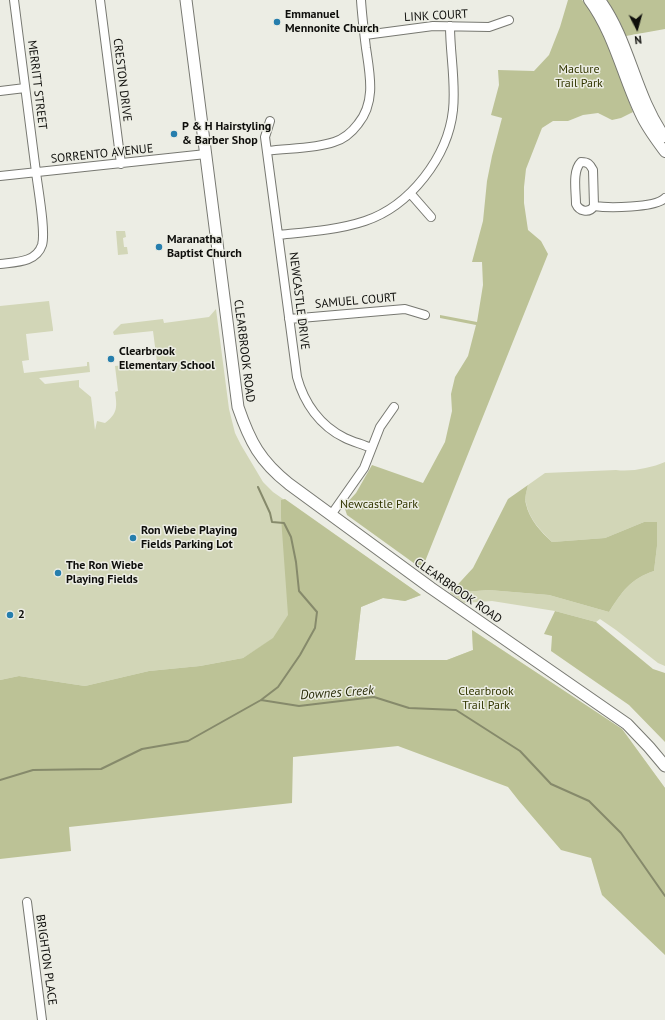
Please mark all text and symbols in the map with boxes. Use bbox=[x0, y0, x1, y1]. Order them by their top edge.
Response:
street label: LINK COURT bbox=[404, 7, 468, 25]
place label: Emmanuel Mennonite Church bbox=[285, 8, 379, 36]
north arrow bbox=[617, 8, 657, 48]
marker: Emmanuel Mennonite Church bbox=[272, 17, 282, 27]
text: N bbox=[634, 33, 643, 47]
street label: CRESTON DRIVE bbox=[110, 37, 134, 123]
street label: MERRITT STREET bbox=[24, 39, 50, 131]
park label: Maclure Trail Park bbox=[555, 63, 603, 91]
place label: P & H Hairstyling & Barber Shop bbox=[182, 120, 271, 148]
marker: P & H Hairstyling & Barber Shop bbox=[169, 129, 179, 139]
street label: SORRENTO AVENUE bbox=[50, 141, 154, 167]
place label: Maranatha Baptist Church bbox=[167, 233, 242, 261]
marker: Maranatha Baptist Church bbox=[154, 242, 164, 252]
street label: NEWCASTLE DRIVE bbox=[286, 251, 312, 351]
street label: SAMUEL COURT bbox=[314, 290, 398, 312]
street label: CLEARBROOK ROAD bbox=[231, 299, 257, 403]
place label: Clearbrook Elementary School bbox=[119, 345, 215, 373]
marker: Clearbrook Elementary School bbox=[106, 354, 116, 364]
park label: Newcastle Park bbox=[340, 498, 418, 512]
place label: Ron Wiebe Playing Fields Parking Lot bbox=[141, 524, 237, 552]
marker: Ron Wiebe Playing Fields Parking Lot bbox=[128, 533, 138, 543]
street label: CLEARBROOK ROAD bbox=[411, 555, 505, 627]
place label: The Ron Wiebe Playing Fields bbox=[66, 559, 143, 587]
marker: The Ron Wiebe Playing Fields bbox=[53, 568, 63, 578]
place label: 2 bbox=[18, 608, 25, 622]
marker: 2 bbox=[5, 610, 15, 620]
water label: Downes Creek bbox=[300, 683, 374, 703]
park label: Clearbrook Trail Park bbox=[458, 685, 514, 713]
street label: BRIGHTON PLACE bbox=[32, 914, 60, 1006]

